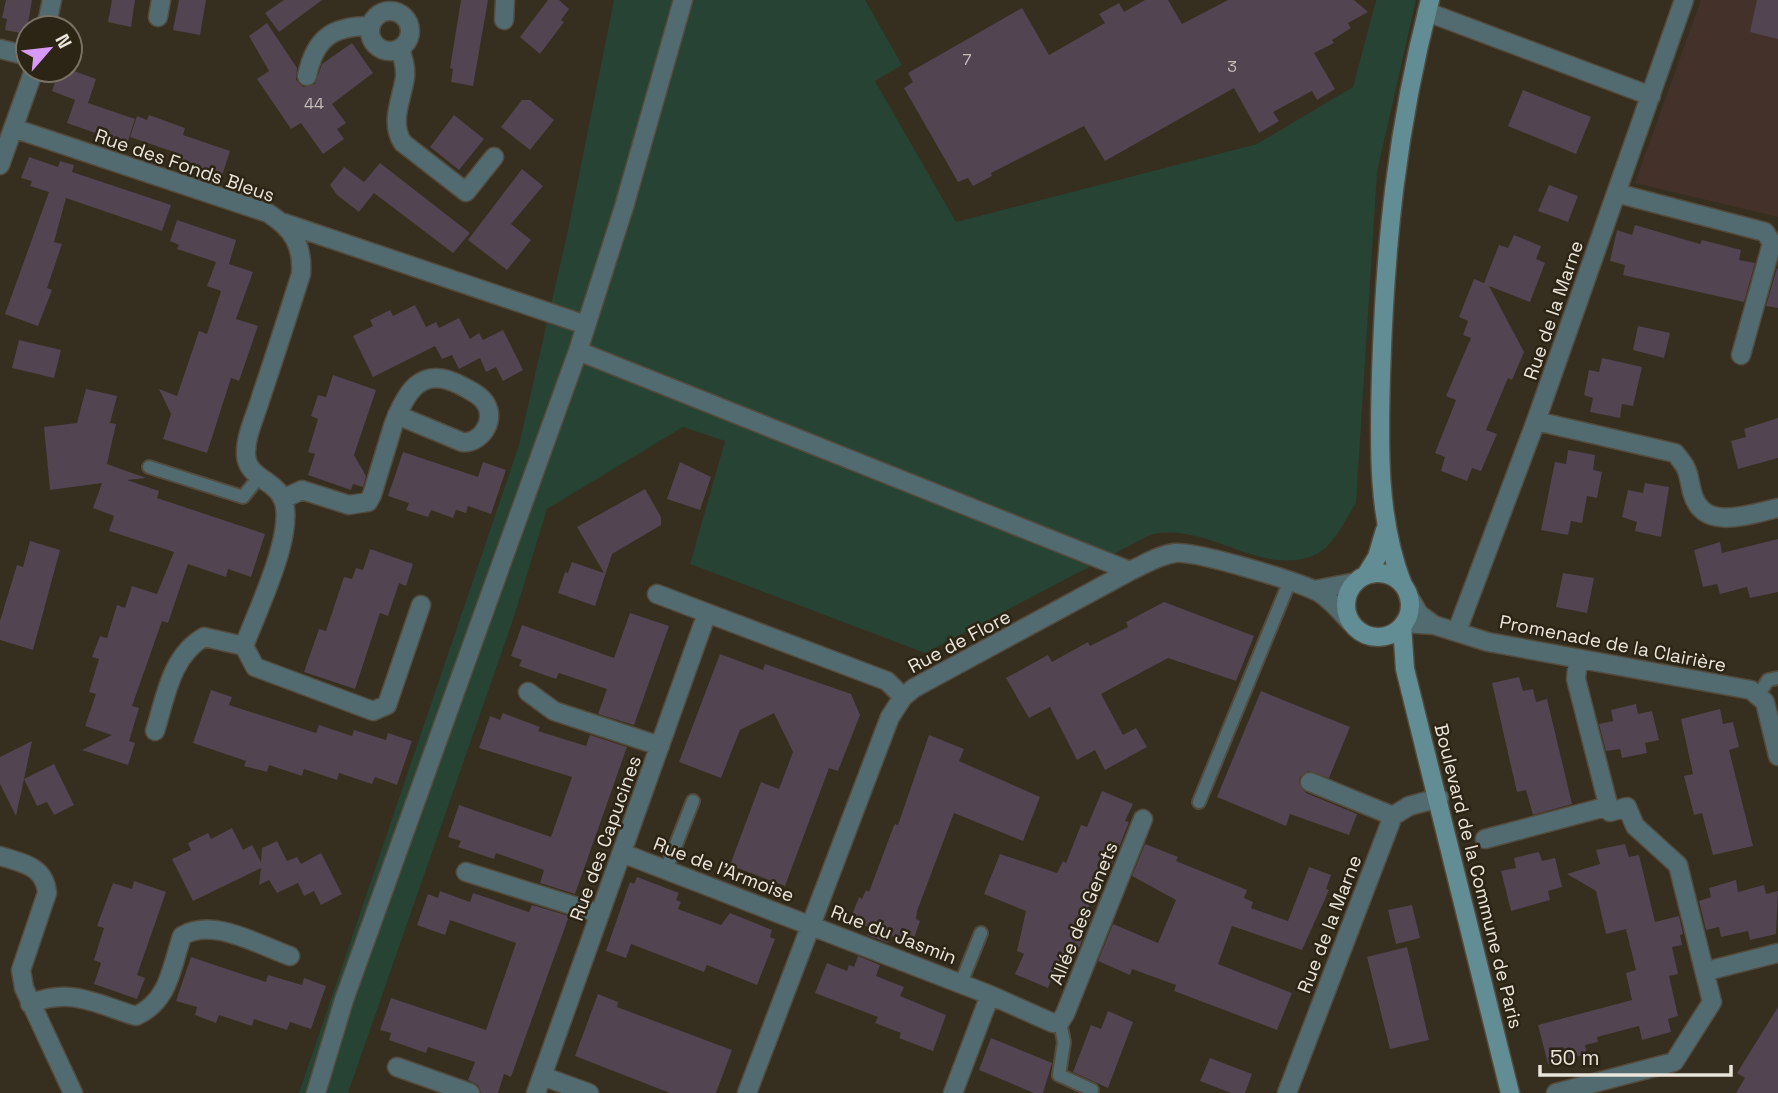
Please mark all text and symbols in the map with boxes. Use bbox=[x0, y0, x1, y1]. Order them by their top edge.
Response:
north arrow bbox=[14, 14, 84, 84]
text: N bbox=[50, 30, 78, 53]
house number: 7 bbox=[962, 49, 972, 70]
house number: 3 bbox=[1227, 56, 1237, 77]
house number: 44 bbox=[304, 93, 324, 114]
street label: Rue des Fonds Bleus bbox=[91, 123, 278, 208]
street label: Rue de la Marne bbox=[1518, 237, 1589, 383]
street label: Rue de Flore bbox=[904, 604, 1015, 679]
street label: Promenade de la Clairière bbox=[1497, 609, 1728, 678]
street label: Boulevard de la Commune de Paris bbox=[1428, 721, 1529, 1031]
street label: Rue des Capucines bbox=[564, 752, 647, 924]
street label: Rue de l’Armoise bbox=[650, 831, 798, 908]
street label: Allée des Genets bbox=[1043, 838, 1124, 988]
street label: Rue de la Marne bbox=[1292, 852, 1367, 997]
street label: Rue du Jasmin bbox=[827, 899, 960, 970]
scale bar bbox=[1540, 1034, 1731, 1078]
text: 50 m bbox=[1550, 1044, 1600, 1071]

